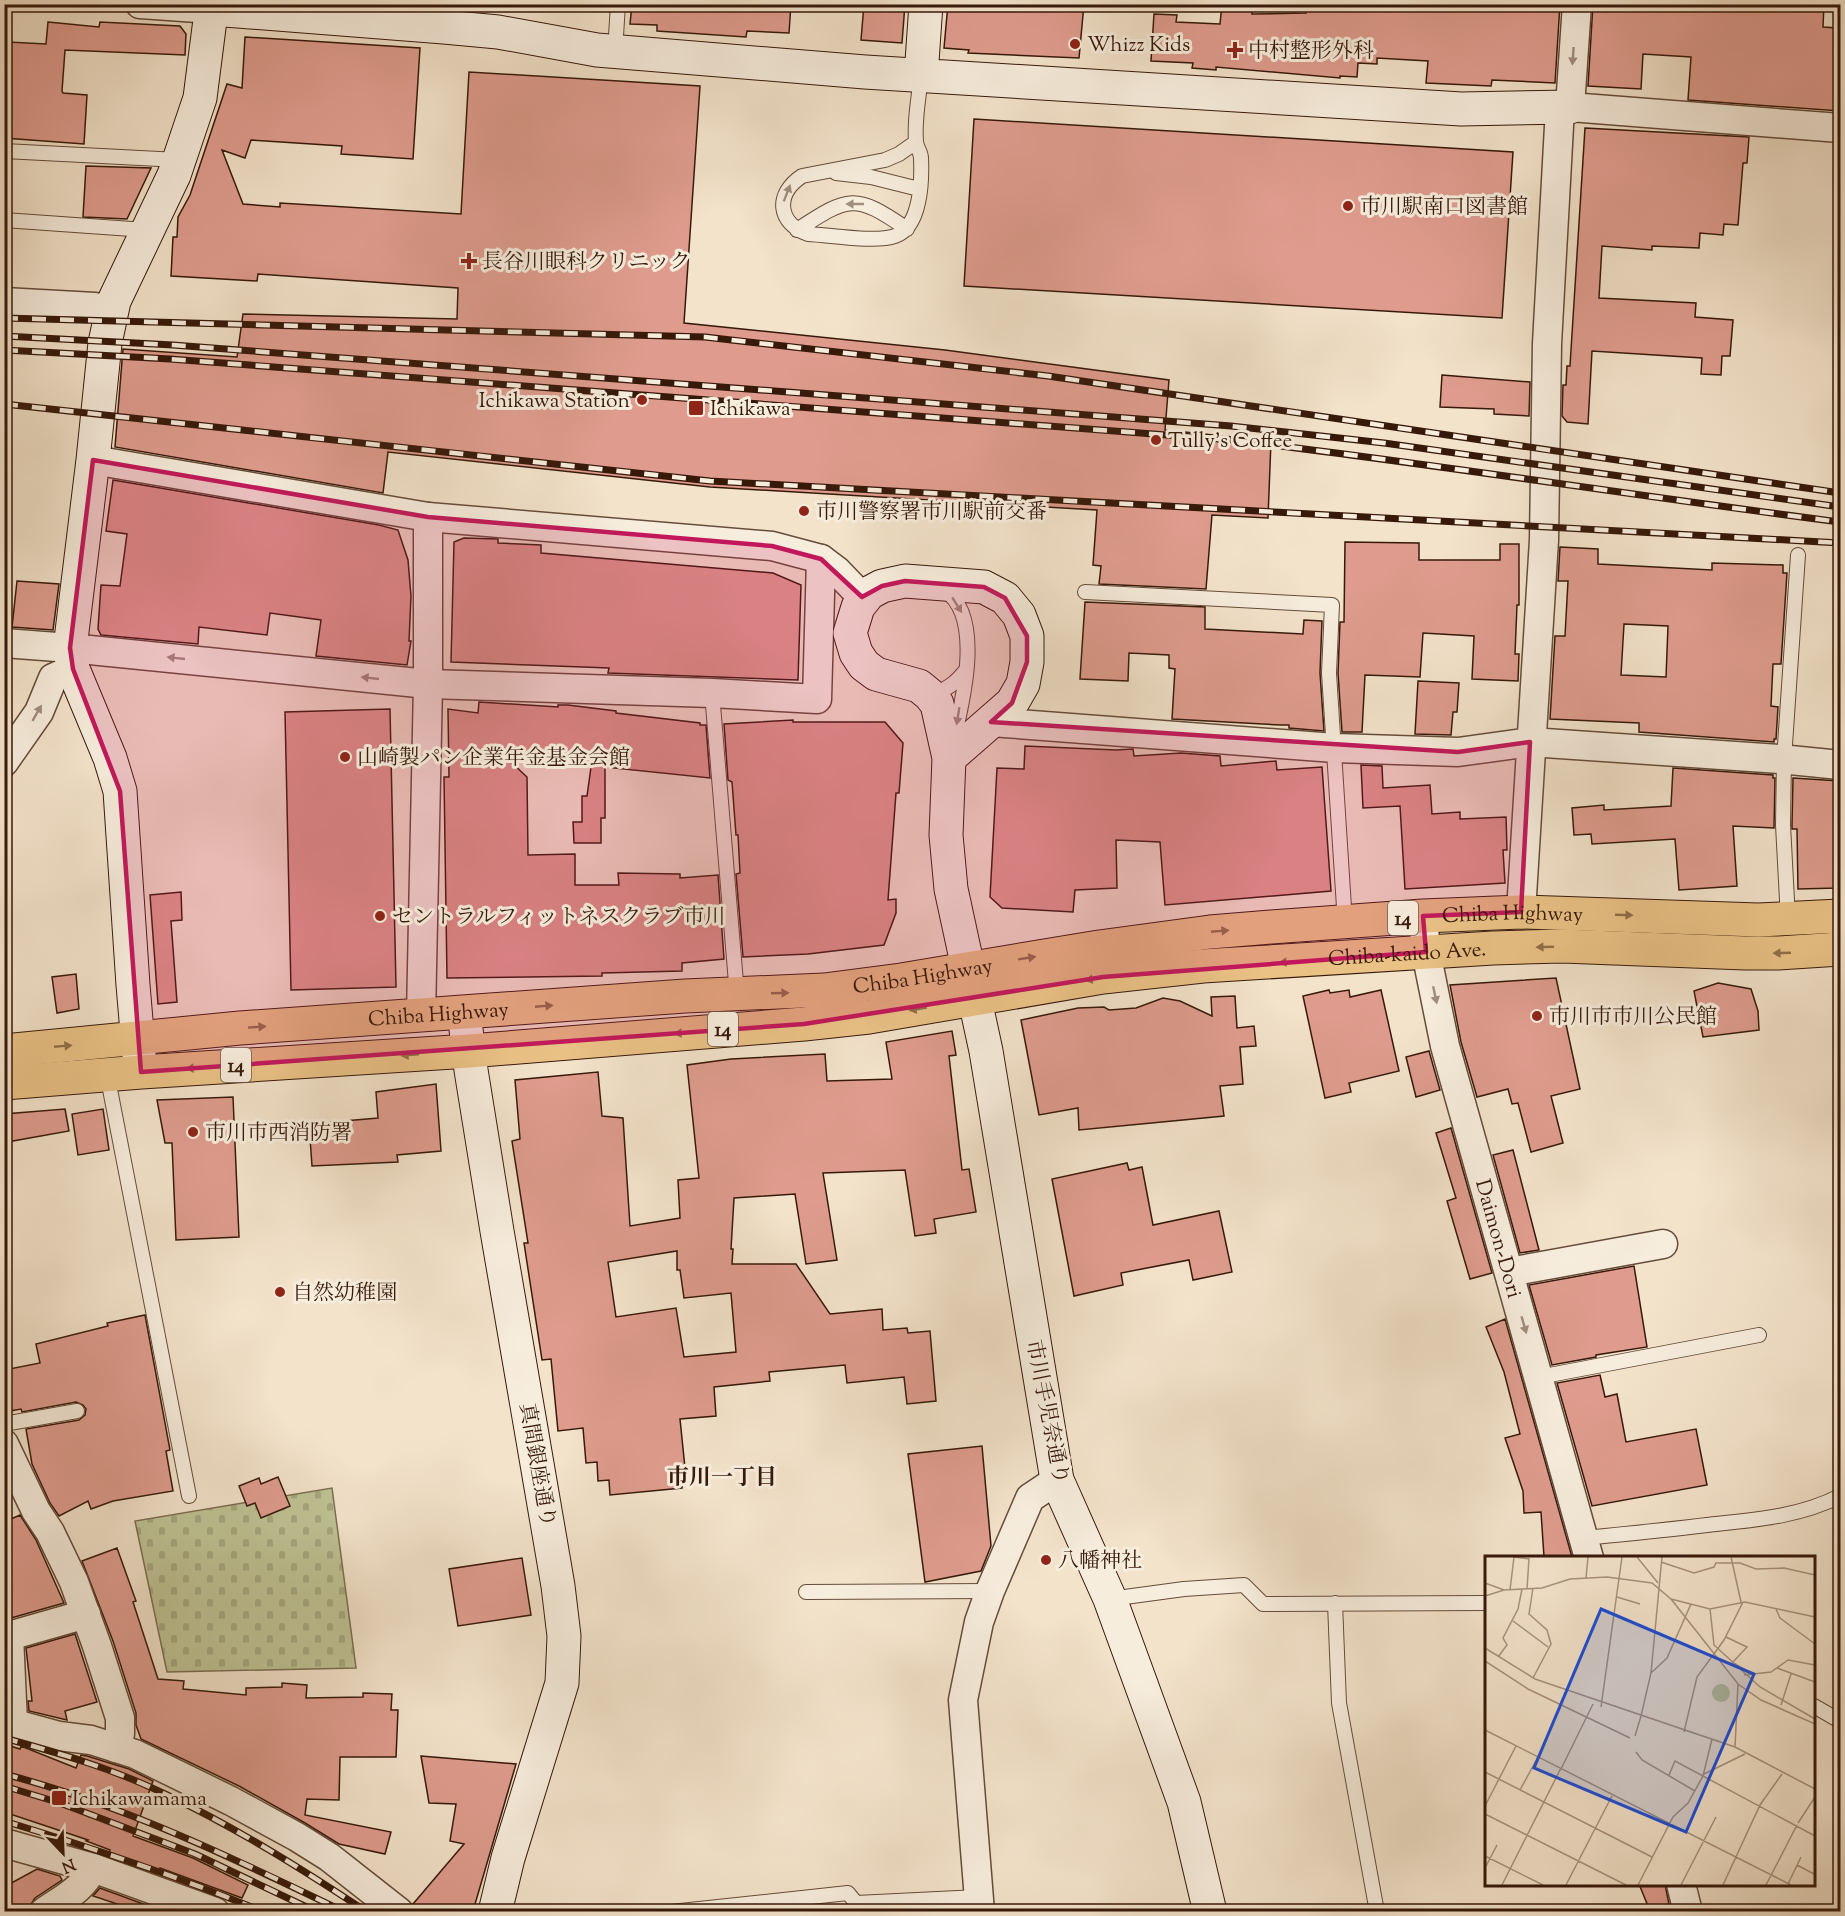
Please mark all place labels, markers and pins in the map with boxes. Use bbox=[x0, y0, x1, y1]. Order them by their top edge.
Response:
place label: Whizz Kids bbox=[1087, 31, 1190, 61]
marker: Whizz Kids bbox=[1068, 37, 1082, 51]
place label: 中村整形外科 bbox=[1248, 37, 1374, 67]
marker: 中村整形外科 bbox=[1226, 41, 1244, 59]
place label: 市川駅南口図書館 bbox=[1360, 193, 1528, 223]
marker: 市川駅南口図書館 bbox=[1341, 199, 1355, 213]
place label: 長谷川眼科クリニック bbox=[482, 248, 691, 278]
marker: 長谷川眼科クリニック bbox=[460, 252, 478, 270]
place label: Ichikawa Station bbox=[479, 387, 630, 417]
marker: Ichikawa Station bbox=[635, 393, 649, 407]
place label: Ichikawa bbox=[710, 395, 791, 425]
marker: Ichikawa bbox=[687, 399, 705, 417]
place label: Tully's Coffee bbox=[1168, 427, 1292, 457]
marker: Tully's Coffee bbox=[1149, 433, 1163, 447]
place label: 市川警察署市川駅前交番 bbox=[816, 498, 1047, 528]
marker: 市川警察署市川駅前交番 bbox=[797, 504, 811, 518]
place label: 山崎製パン企業年金基金会館 bbox=[357, 744, 630, 774]
marker: 山崎製パン企業年金基金会館 bbox=[338, 750, 352, 764]
place label: セントラルフィットネスクラブ市川 bbox=[392, 903, 725, 933]
marker: セントラルフィットネスクラブ市川 bbox=[373, 909, 387, 923]
place label: 市川市市川公民館 bbox=[1549, 1003, 1717, 1033]
marker: 市川市市川公民館 bbox=[1530, 1009, 1544, 1023]
place label: 市川市西消防署 bbox=[205, 1119, 352, 1149]
marker: 市川市西消防署 bbox=[186, 1125, 200, 1139]
place label: 自然幼稚園 bbox=[292, 1279, 397, 1309]
marker: 自然幼稚園 bbox=[273, 1285, 287, 1299]
place label: 八幡神社 bbox=[1058, 1547, 1142, 1577]
marker: 八幡神社 bbox=[1039, 1553, 1053, 1567]
place label: Ichikawamama bbox=[72, 1785, 207, 1815]
marker: Ichikawamama bbox=[50, 1789, 68, 1807]

